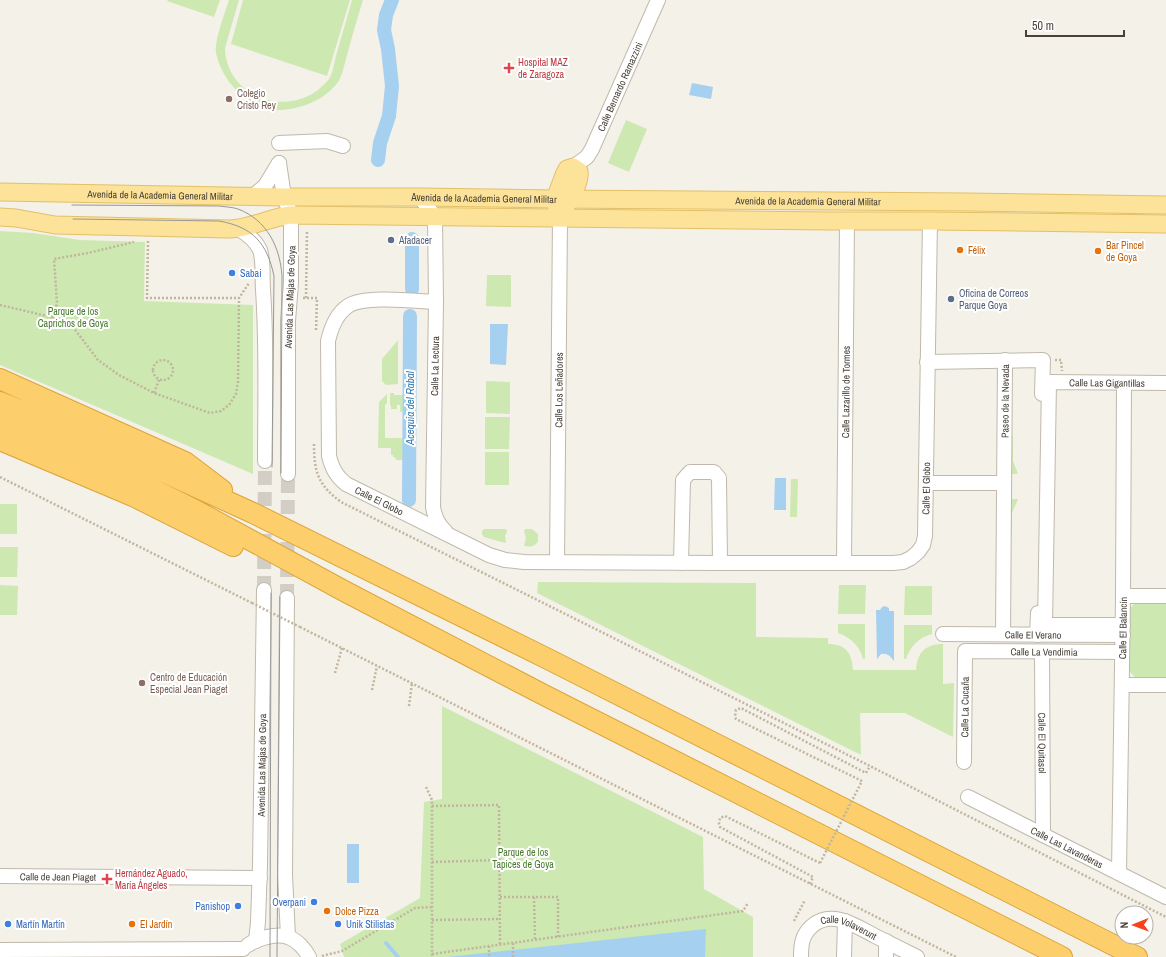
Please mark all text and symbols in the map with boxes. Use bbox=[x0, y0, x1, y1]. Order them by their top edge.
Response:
scale bar bbox=[1026, 12, 1124, 38]
text: 50 m bbox=[1032, 18, 1054, 34]
street label: Calle Bernardo Ramazzini bbox=[594, 40, 645, 133]
place label: Hospital MAZ de Zaragoza bbox=[518, 56, 568, 81]
marker: Hospital MAZ de Zaragoza bbox=[503, 62, 515, 74]
place label: Colegio Cristo Rey bbox=[237, 87, 277, 112]
marker: Colegio Cristo Rey bbox=[224, 94, 234, 104]
street label: Avenida de la Academia General Militar bbox=[86, 187, 233, 203]
street label: Avenida de la Academia General Militar bbox=[410, 191, 557, 206]
street label: Avenida de la Academia General Militar bbox=[734, 194, 881, 208]
place label: Afadacer bbox=[398, 234, 432, 247]
marker: Afadacer bbox=[386, 235, 396, 245]
place label: Bar Pincel de Goya bbox=[1106, 239, 1144, 264]
place label: Félix bbox=[968, 244, 986, 257]
street label: Avenida Las Majas de Goya bbox=[282, 245, 298, 350]
marker: Félix bbox=[955, 245, 965, 255]
marker: Bar Pincel de Goya bbox=[1093, 246, 1103, 256]
place label: Sabai bbox=[240, 267, 261, 280]
marker: Sabai bbox=[227, 268, 237, 278]
place label: Oficina de Correos Parque Goya bbox=[959, 287, 1028, 312]
marker: Oficina de Correos Parque Goya bbox=[946, 294, 956, 304]
park label: Parque de los Caprichos de Goya bbox=[38, 305, 109, 330]
street label: Calle La Lectura bbox=[428, 336, 442, 396]
street label: Calle Lazarillo de Tormes bbox=[839, 346, 852, 438]
street label: Calle Los Leñadores bbox=[552, 352, 565, 428]
street label: Paseo de la Nevada bbox=[998, 364, 1011, 438]
water label: Acequia del Rabal bbox=[403, 370, 417, 446]
street label: Calle Las Gigantillas bbox=[1069, 376, 1145, 389]
street label: Calle El Globo bbox=[919, 462, 933, 515]
street label: Calle El Globo bbox=[353, 483, 406, 518]
street label: Calle El Balancín bbox=[1116, 597, 1129, 659]
street label: Calle El Verano bbox=[1005, 628, 1062, 641]
street label: Calle La Vendimia bbox=[1010, 645, 1078, 658]
place label: Centro de Educación Especial Jean Piaget bbox=[150, 671, 228, 696]
street label: Calle La Cucaña bbox=[958, 676, 971, 737]
marker: Centro de Educación Especial Jean Piaget bbox=[137, 678, 147, 688]
street label: Calle El Quitasol bbox=[1036, 712, 1049, 774]
street label: Avenida Las Majas de Goya bbox=[254, 713, 269, 818]
street label: Calle Las Lavanderas bbox=[1029, 823, 1105, 871]
park label: Parque de los Tapices de Goya bbox=[492, 846, 554, 871]
place label: Hernández Aguado, María Ángeles bbox=[115, 867, 188, 892]
street label: Calle de Jean Piaget bbox=[20, 870, 97, 883]
marker: Hernández Aguado, María Ángeles bbox=[102, 874, 112, 884]
place label: Overpani bbox=[272, 896, 306, 909]
marker: Overpani bbox=[309, 897, 319, 907]
place label: Panishop bbox=[195, 900, 230, 913]
marker: Panishop bbox=[233, 901, 243, 911]
place label: Dolce Pizza bbox=[335, 905, 379, 918]
north arrow bbox=[1114, 905, 1154, 945]
marker: Dolce Pizza bbox=[322, 906, 332, 916]
street label: Calle Volaverunt bbox=[819, 912, 880, 943]
place label: Martín Martín bbox=[16, 918, 65, 931]
place label: El Jardín bbox=[140, 918, 172, 931]
place label: Unik Stilistas bbox=[346, 918, 394, 931]
marker: Martín Martín bbox=[3, 919, 13, 929]
marker: El Jardín bbox=[127, 919, 137, 929]
marker: Unik Stilistas bbox=[333, 919, 343, 929]
text: N bbox=[1117, 922, 1131, 929]

